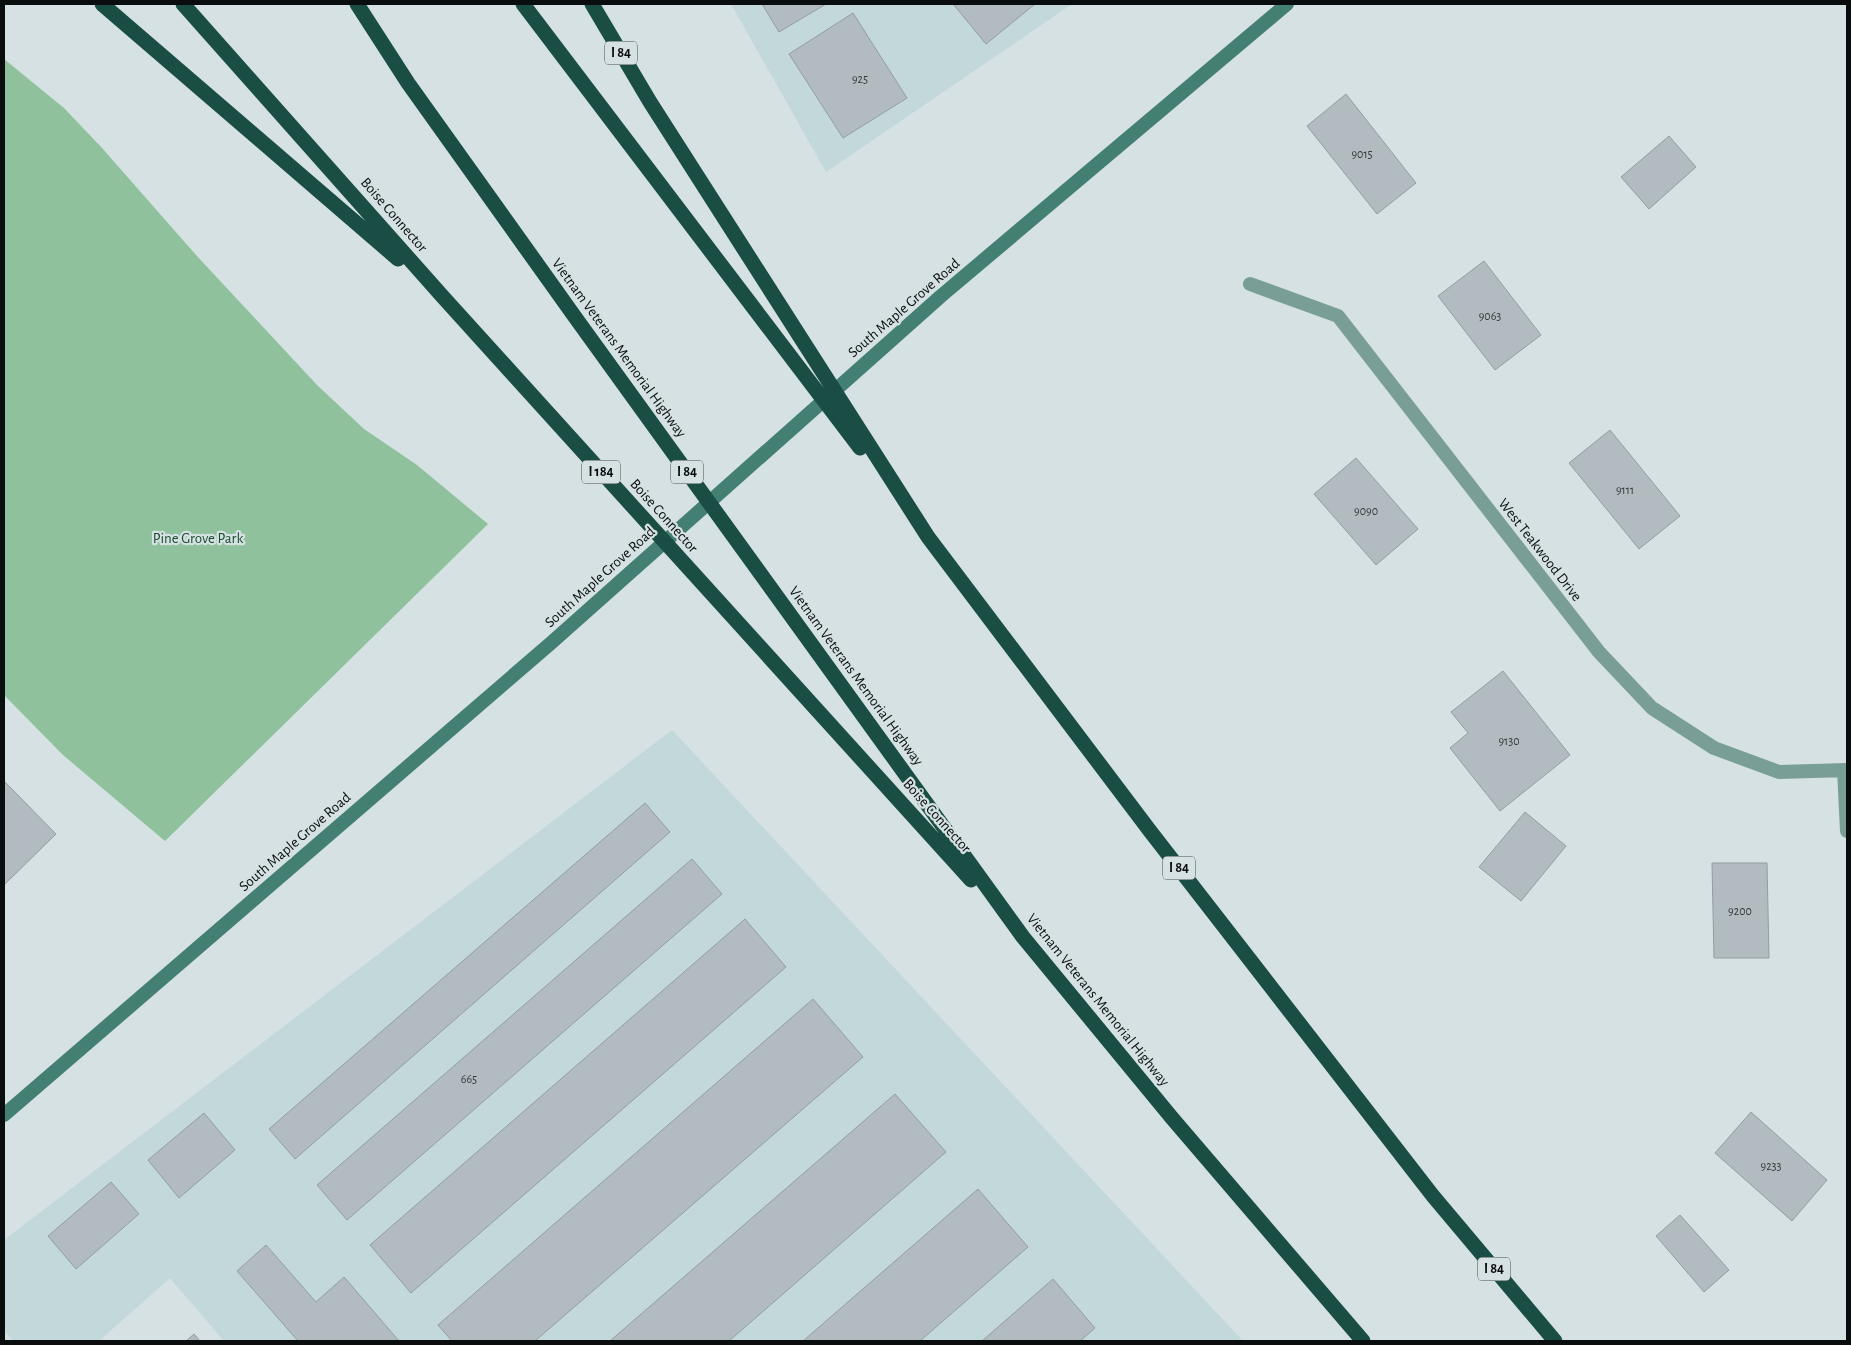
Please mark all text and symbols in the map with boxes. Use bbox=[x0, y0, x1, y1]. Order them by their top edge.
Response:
road number: I 84 bbox=[605, 42, 637, 64]
house number: 925 bbox=[852, 73, 868, 85]
house number: 9015 bbox=[1351, 148, 1373, 160]
street label: Boise Connector bbox=[358, 175, 430, 255]
street label: Vietnam Veterans Memorial Highway bbox=[549, 256, 689, 441]
street label: South Maple Grove Road bbox=[845, 256, 963, 360]
house number: 9063 bbox=[1479, 310, 1501, 322]
road number: I 184 bbox=[582, 461, 620, 484]
road number: I 84 bbox=[671, 461, 703, 484]
street label: Boise Connector bbox=[627, 476, 701, 556]
house number: 9111 bbox=[1616, 484, 1634, 496]
street label: West Teakwood Drive bbox=[1495, 496, 1585, 604]
house number: 9090 bbox=[1354, 505, 1378, 517]
street label: South Maple Grove Road bbox=[542, 524, 658, 630]
park label: Pine Grove Park bbox=[153, 531, 243, 546]
street label: Vietnam Veterans Memorial Highway bbox=[786, 584, 926, 769]
house number: 9130 bbox=[1498, 735, 1520, 747]
street label: Boise Connector bbox=[900, 776, 974, 856]
street label: South Maple Grove Road bbox=[236, 790, 354, 894]
road number: I 84 bbox=[1163, 856, 1195, 880]
house number: 9200 bbox=[1728, 905, 1752, 917]
street label: Vietnam Veterans Memorial Highway bbox=[1024, 911, 1173, 1090]
house number: 665 bbox=[461, 1073, 477, 1085]
house number: 9233 bbox=[1761, 1160, 1782, 1172]
road number: I 84 bbox=[1478, 1258, 1510, 1280]

